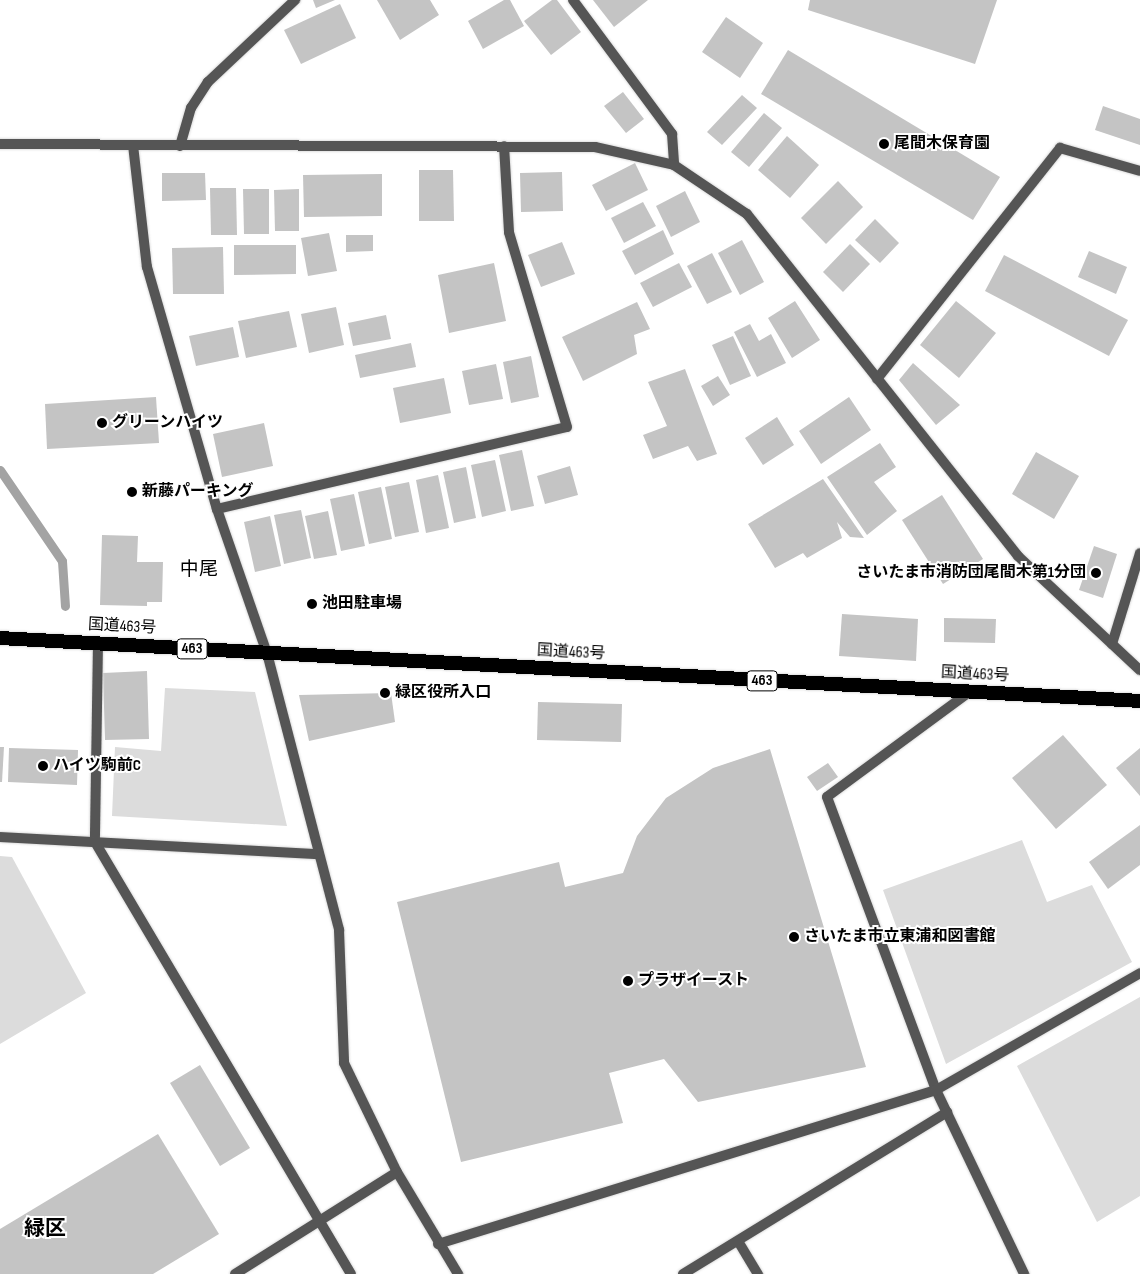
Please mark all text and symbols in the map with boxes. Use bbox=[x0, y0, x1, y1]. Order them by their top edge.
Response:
place label: 尾間木保育園 bbox=[894, 134, 990, 154]
marker: 尾間木保育園 bbox=[878, 138, 890, 150]
place label: グリーンハイツ bbox=[112, 413, 224, 433]
marker: グリーンハイツ bbox=[96, 417, 108, 429]
place label: 新藤パーキング bbox=[142, 482, 254, 502]
marker: 新藤パーキング bbox=[126, 486, 138, 498]
district label: 中尾 bbox=[180, 559, 218, 581]
place label: さいたま市消防団尾間木第1分団 bbox=[856, 563, 1086, 583]
marker: さいたま市消防団尾間木第1分団 bbox=[1090, 567, 1102, 579]
place label: 池田駐車場 bbox=[322, 594, 402, 614]
marker: 池田駐車場 bbox=[306, 598, 318, 610]
street label: 国道463号 bbox=[87, 616, 157, 638]
road number: 463 bbox=[176, 636, 208, 662]
street label: 国道463号 bbox=[536, 642, 606, 664]
street label: 国道463号 bbox=[940, 664, 1010, 686]
road number: 463 bbox=[746, 668, 778, 694]
place label: 緑区役所入口 bbox=[395, 683, 491, 703]
marker: 緑区役所入口 bbox=[379, 687, 391, 699]
place label: ハイツ駒前C bbox=[53, 756, 141, 776]
marker: ハイツ駒前C bbox=[37, 760, 49, 772]
place label: さいたま市立東浦和図書館 bbox=[804, 927, 996, 947]
marker: さいたま市立東浦和図書館 bbox=[788, 931, 800, 943]
place label: プラザイースト bbox=[638, 971, 750, 991]
marker: プラザイースト bbox=[622, 975, 634, 987]
district label: 緑区 bbox=[24, 1216, 66, 1242]

